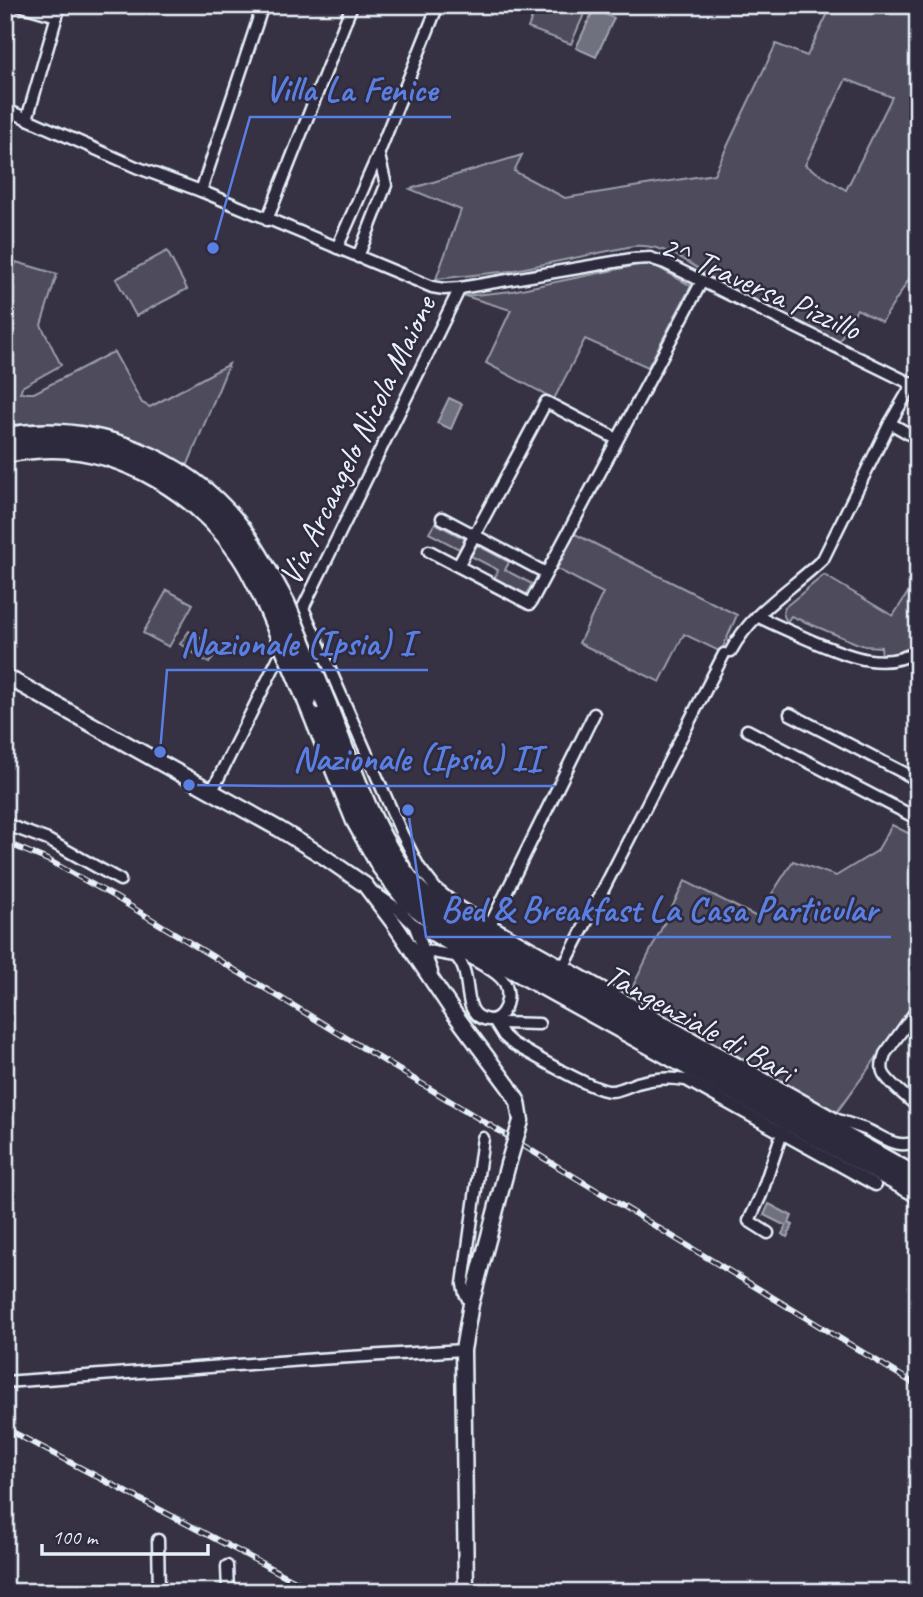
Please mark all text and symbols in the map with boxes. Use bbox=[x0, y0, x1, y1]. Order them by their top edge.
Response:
callout: Villa La Fenice bbox=[250, 61, 451, 117]
text: Villa La Fenice bbox=[265, 67, 439, 112]
street label: 2^ Traversa Pizzillo bbox=[654, 224, 868, 350]
street label: Via Arcangelo Nicola Maione bbox=[269, 287, 446, 592]
callout: Nazionale (Ipsia) I bbox=[167, 614, 428, 670]
text: Nazionale (Ipsia) I bbox=[180, 621, 421, 666]
callout: Nazionale (Ipsia) II bbox=[279, 730, 555, 786]
text: Nazionale (Ipsia) II bbox=[293, 736, 548, 781]
callout: Bed & Breakfast La Casa Particular bbox=[426, 881, 891, 937]
text: Bed & Breakfast La Casa Particular bbox=[441, 887, 881, 932]
street label: Tangenziale di Bari bbox=[597, 953, 805, 1094]
scale bar bbox=[42, 1513, 208, 1557]
text: 100 m bbox=[52, 1524, 99, 1550]

